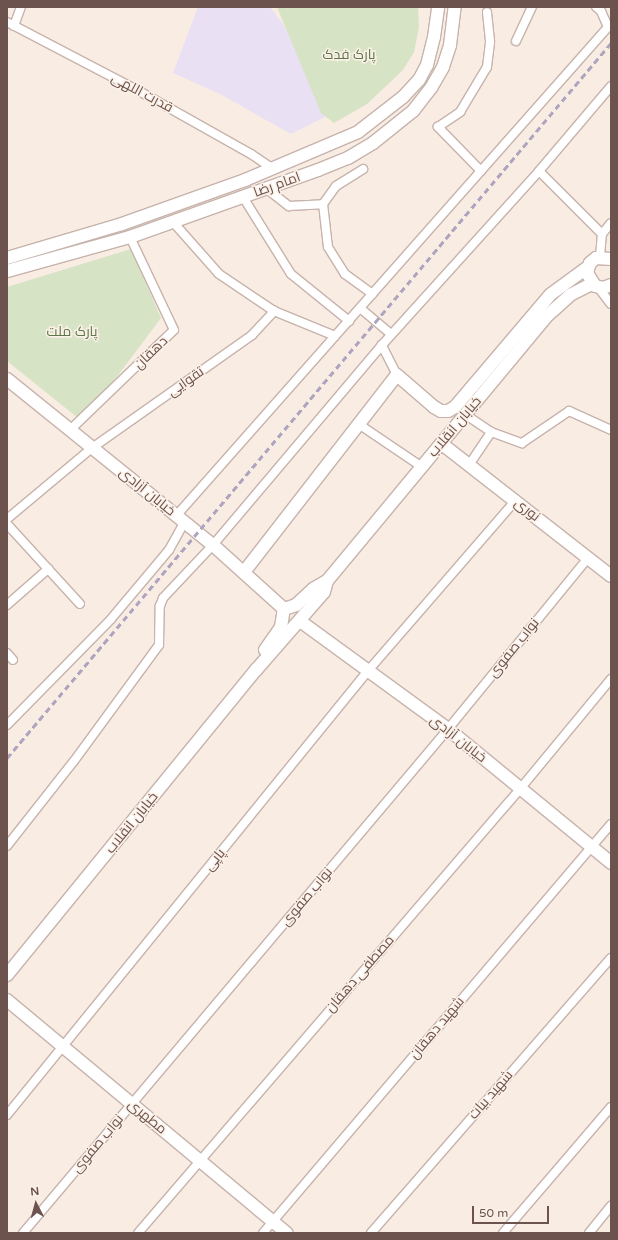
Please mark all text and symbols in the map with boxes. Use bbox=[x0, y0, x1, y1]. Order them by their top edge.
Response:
park label: پارک فدک bbox=[322, 47, 376, 63]
street label: قدرت اللهی bbox=[108, 70, 176, 116]
street label: امام رضا bbox=[251, 169, 303, 201]
park label: پارک ملت bbox=[47, 324, 97, 340]
street label: دهقان bbox=[131, 333, 171, 373]
street label: تقوایی bbox=[165, 363, 207, 401]
street label: خیابان انقلاب bbox=[425, 393, 485, 461]
street label: خیابان آزادی bbox=[116, 464, 178, 520]
street label: نوری bbox=[511, 495, 543, 525]
street label: نواب صفوی bbox=[485, 615, 543, 681]
street label: خیابان آزادی bbox=[426, 712, 490, 766]
street label: خیابان انقلاب bbox=[102, 789, 162, 857]
street label: پاپی bbox=[201, 845, 229, 875]
street label: نواب صفوی bbox=[278, 864, 336, 930]
street label: مصطفی دهقان bbox=[322, 932, 398, 1016]
street label: شهید دهقان bbox=[406, 993, 468, 1063]
street label: شهید بیات bbox=[465, 1067, 517, 1123]
street label: مطهری bbox=[124, 1096, 170, 1138]
street label: نواب صفوی bbox=[69, 1111, 127, 1177]
north arrow bbox=[16, 1184, 56, 1224]
text: N bbox=[30, 1185, 40, 1198]
scale bar bbox=[474, 1198, 551, 1224]
text: 50 m bbox=[479, 1206, 508, 1220]

